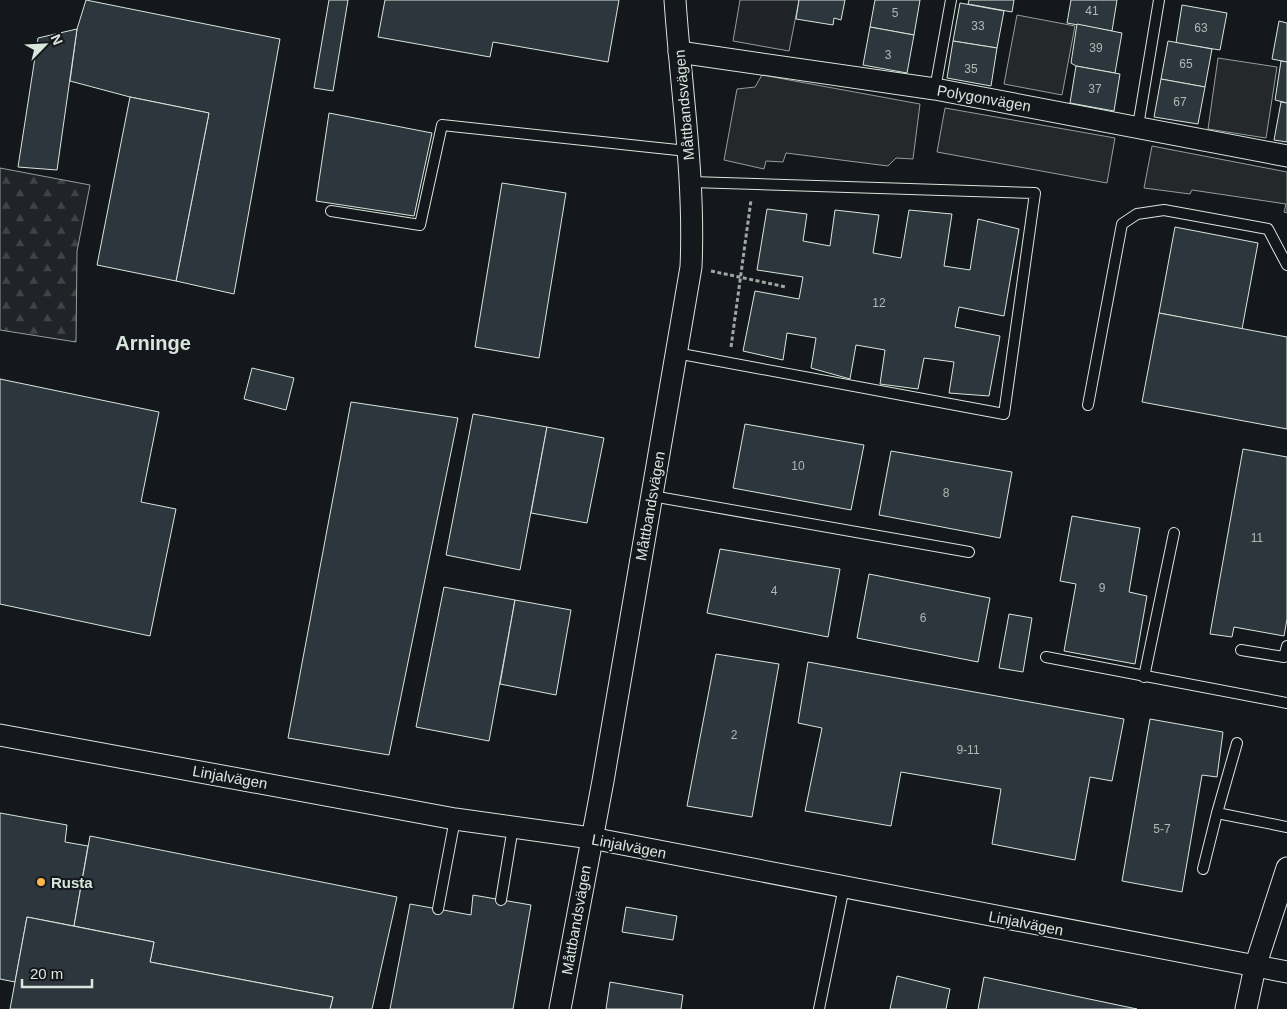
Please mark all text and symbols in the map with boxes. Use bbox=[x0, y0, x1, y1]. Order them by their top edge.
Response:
house number: 41 bbox=[1085, 4, 1099, 18]
house number: 5 bbox=[892, 6, 899, 20]
house number: 33 bbox=[971, 19, 985, 33]
north arrow bbox=[20, 20, 70, 70]
house number: 63 bbox=[1194, 21, 1208, 35]
text: N bbox=[48, 32, 66, 48]
house number: 39 bbox=[1089, 41, 1103, 55]
house number: 3 bbox=[885, 48, 892, 62]
street label: Måttbandsvägen bbox=[671, 49, 697, 161]
house number: 65 bbox=[1179, 57, 1193, 71]
house number: 35 bbox=[964, 62, 978, 76]
street label: Polygonvägen bbox=[936, 81, 1032, 115]
house number: 37 bbox=[1088, 82, 1102, 96]
house number: 67 bbox=[1173, 95, 1187, 109]
house number: 12 bbox=[872, 296, 886, 310]
district label: Arninge bbox=[115, 332, 191, 354]
street label: Måttbandsvägen bbox=[632, 450, 668, 562]
house number: 10 bbox=[791, 459, 805, 473]
house number: 8 bbox=[943, 486, 950, 500]
house number: 11 bbox=[1251, 531, 1264, 545]
house number: 9 bbox=[1099, 581, 1106, 595]
house number: 4 bbox=[771, 584, 778, 598]
house number: 6 bbox=[920, 611, 927, 625]
house number: 2 bbox=[731, 728, 738, 742]
house number: 9-11 bbox=[956, 743, 980, 757]
street label: Linjalvägen bbox=[191, 762, 269, 792]
house number: 5-7 bbox=[1153, 822, 1171, 836]
street label: Linjalvägen bbox=[590, 830, 668, 862]
street label: Måttbandsvägen bbox=[558, 864, 594, 976]
place label: Rusta bbox=[51, 874, 93, 891]
marker: Rusta bbox=[35, 876, 47, 888]
street label: Linjalvägen bbox=[987, 907, 1065, 939]
scale bar bbox=[22, 956, 92, 988]
text: 20 m bbox=[30, 965, 63, 982]

